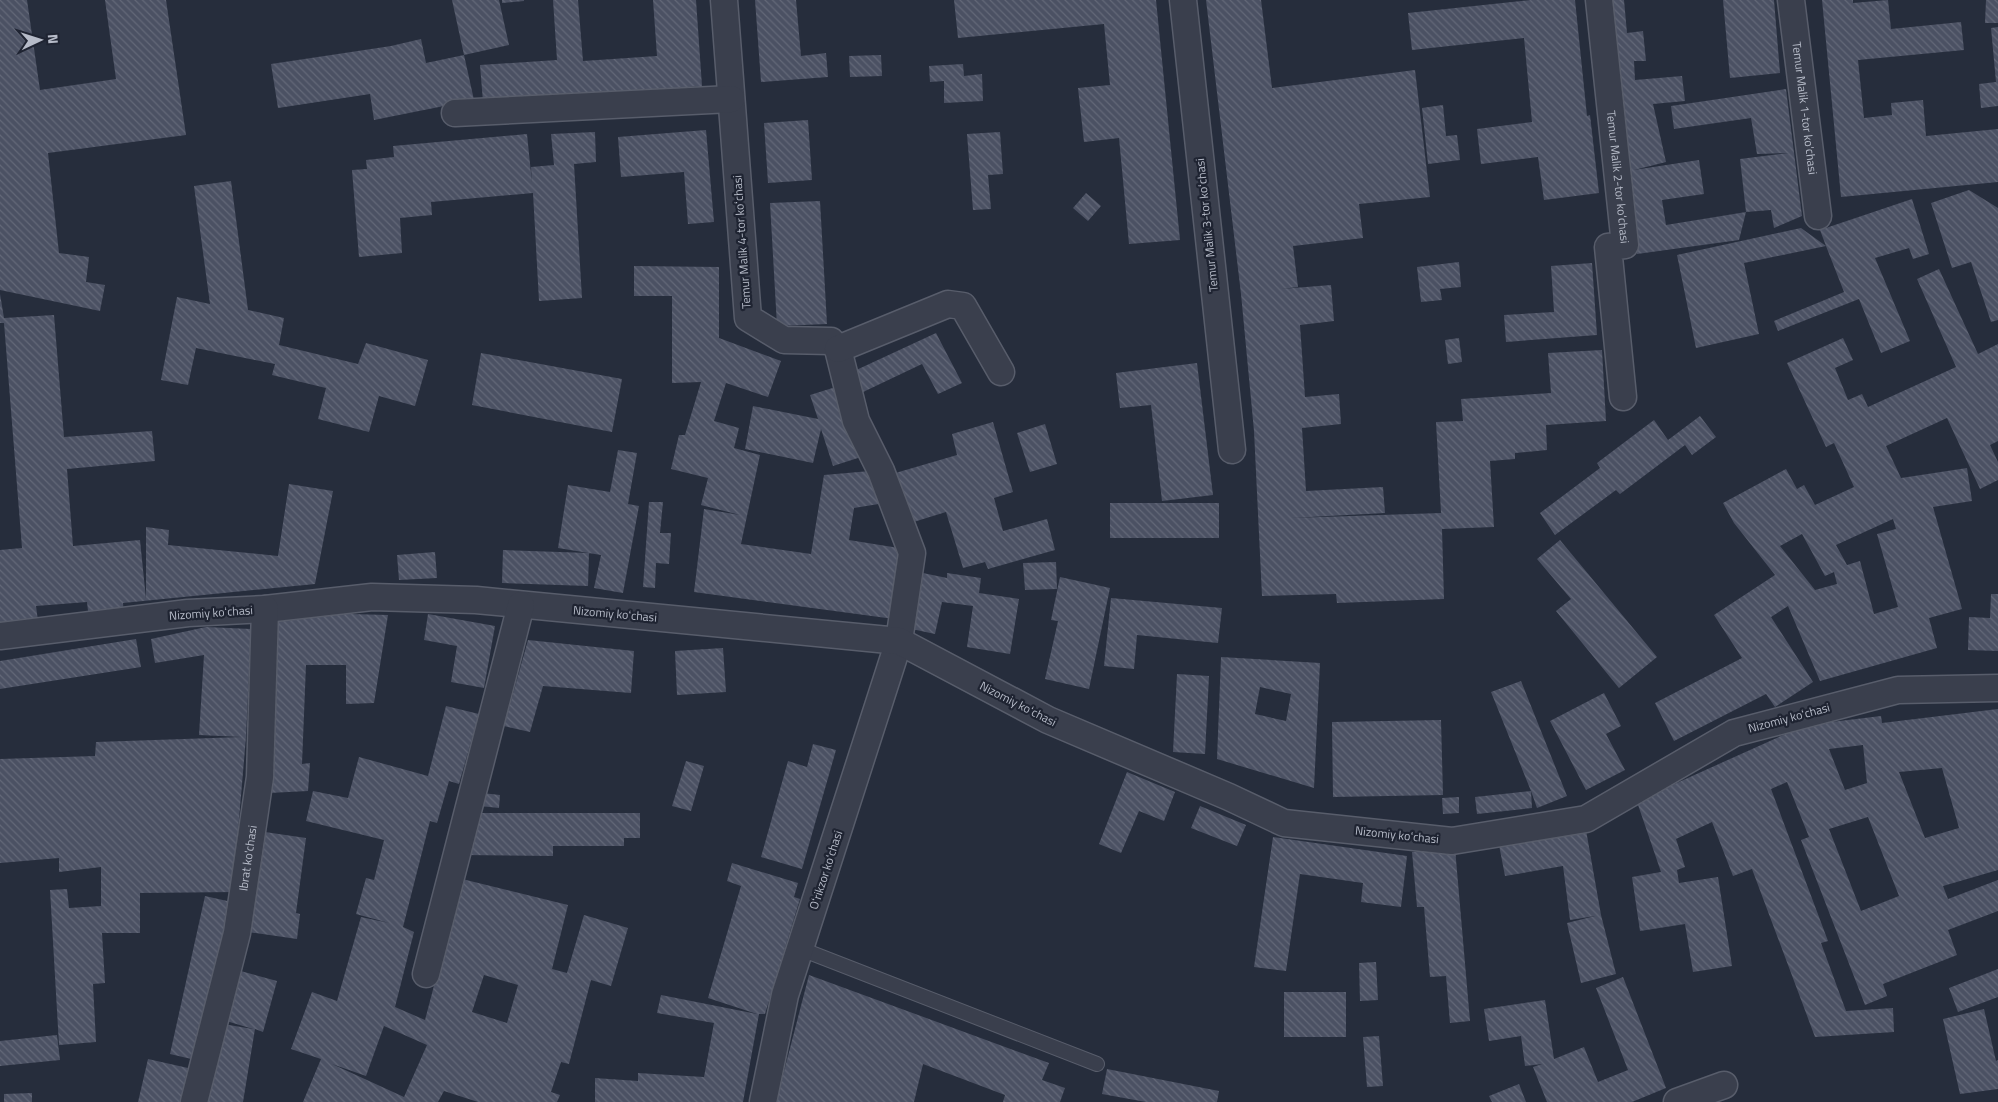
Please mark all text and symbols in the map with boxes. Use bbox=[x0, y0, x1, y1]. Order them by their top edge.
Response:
north arrow bbox=[15, 15, 65, 65]
text: N bbox=[43, 33, 64, 45]
street label: Temur Malik 1-tor ko‘chasi bbox=[1787, 41, 1823, 176]
street label: Temur Malik 2-tor ko‘chasi bbox=[1602, 109, 1635, 244]
street label: Temur Malik 3-tor koʻchasi bbox=[1190, 157, 1223, 293]
street label: Temur Malik 4-tor koʻchasi bbox=[727, 175, 756, 310]
street label: Nizomiy koʻchasi bbox=[168, 600, 254, 625]
street label: Nizomiy koʻchasi bbox=[572, 600, 658, 627]
street label: Nizomiy koʻchasi bbox=[976, 676, 1060, 731]
street label: Nizomiy koʻchasi bbox=[1746, 697, 1832, 738]
street label: Nizomiy koʻchasi bbox=[1354, 821, 1440, 848]
street label: Ibrat ko'chasi bbox=[233, 824, 262, 892]
street label: Oʻrikzor koʻchasi bbox=[804, 828, 847, 912]

